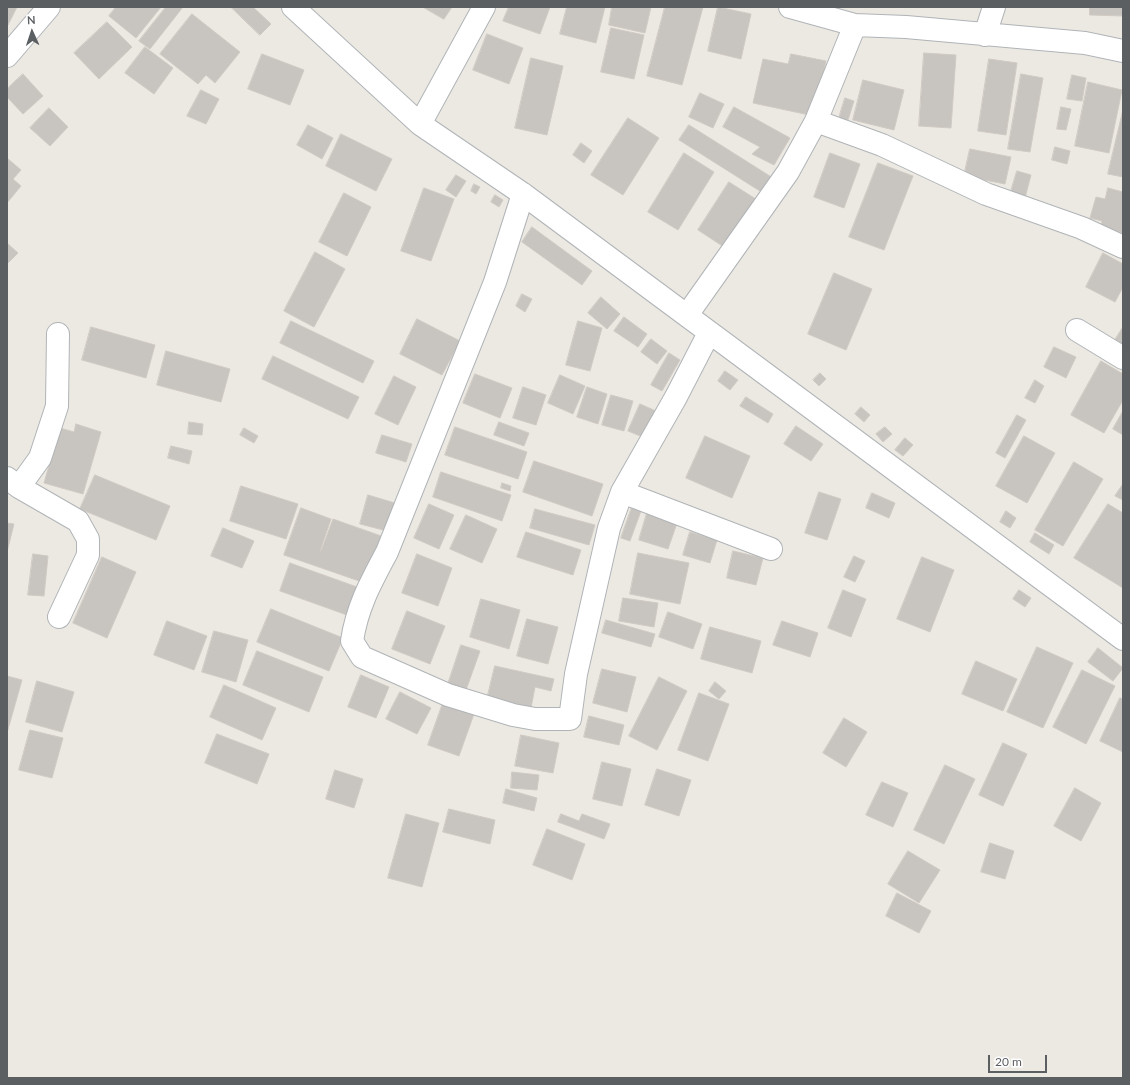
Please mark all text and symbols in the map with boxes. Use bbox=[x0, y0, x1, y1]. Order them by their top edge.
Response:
north arrow bbox=[12, 12, 52, 52]
text: N bbox=[27, 13, 36, 26]
scale bar bbox=[990, 1047, 1049, 1073]
text: 20 m bbox=[995, 1054, 1022, 1069]

